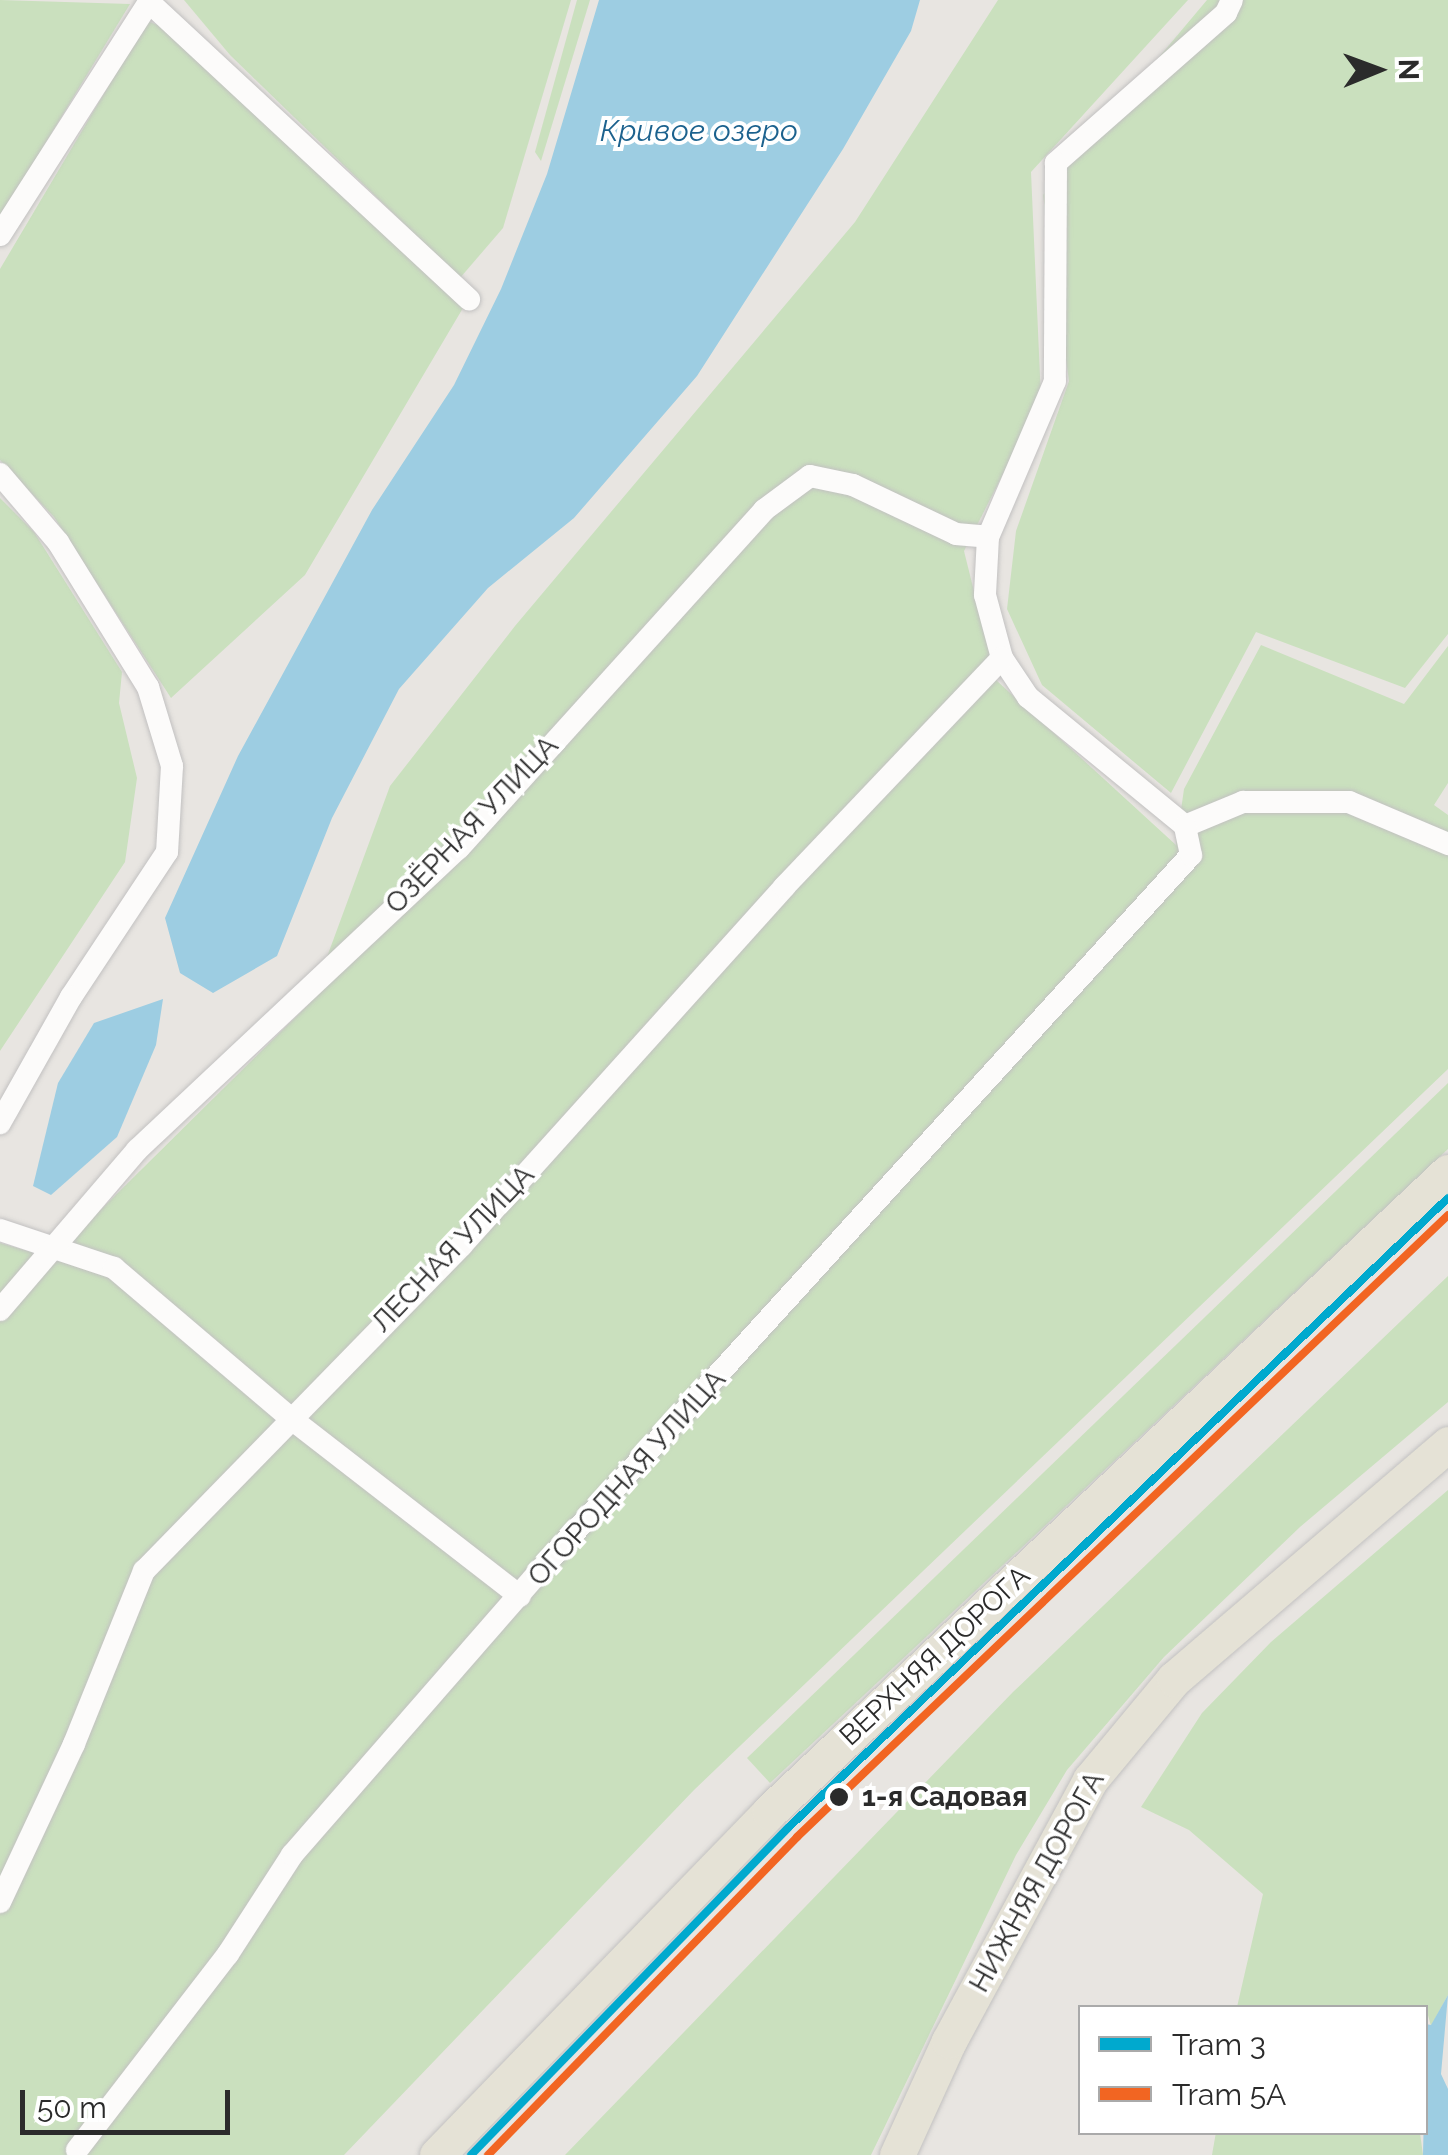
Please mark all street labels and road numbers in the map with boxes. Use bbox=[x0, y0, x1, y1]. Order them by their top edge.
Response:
street label: ОЗЁРНАЯ УЛИЦА bbox=[379, 729, 565, 921]
street label: ЛЕСНАЯ УЛИЦА bbox=[365, 1159, 541, 1339]
street label: ОГОРОДНАЯ УЛИЦА bbox=[521, 1363, 733, 1593]
street label: ВЕРХНЯЯ ДОРОГА bbox=[833, 1559, 1037, 1753]
street label: НИЖНЯЯ ДОРОГА bbox=[962, 1766, 1112, 1998]

